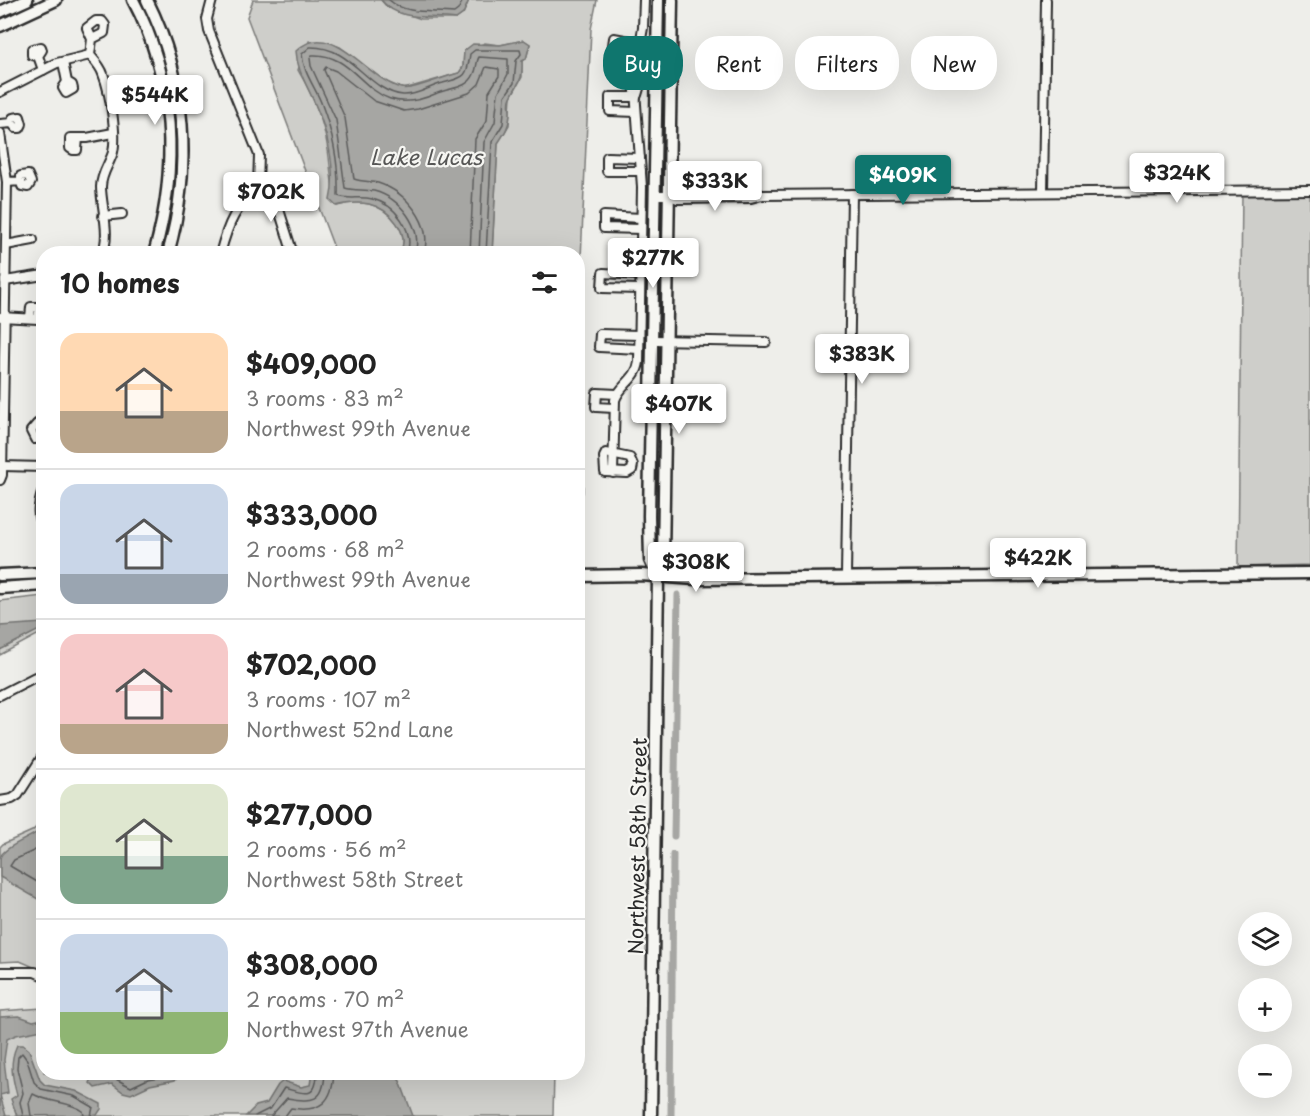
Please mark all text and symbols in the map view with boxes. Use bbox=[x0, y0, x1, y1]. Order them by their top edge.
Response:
chip: Buy bbox=[603, 36, 683, 90]
chip: Rent bbox=[695, 36, 783, 90]
chip: Filters bbox=[795, 36, 899, 90]
chip: New bbox=[911, 36, 997, 90]
pin: $544K bbox=[113, 75, 197, 126]
text: $544K bbox=[121, 79, 189, 109]
water label: Lake Lucas bbox=[370, 140, 484, 172]
pin: $324K bbox=[1135, 153, 1219, 204]
pin: $409K bbox=[861, 155, 945, 206]
text: $324K bbox=[1143, 157, 1211, 187]
text: $409K bbox=[869, 159, 937, 189]
pin: $333K bbox=[673, 161, 757, 212]
text: $333K bbox=[682, 165, 748, 195]
pin: $702K bbox=[229, 172, 313, 223]
text: $702K bbox=[237, 176, 305, 206]
pin: $277K bbox=[611, 238, 695, 289]
text: $277K bbox=[622, 242, 684, 272]
text: 10 homes bbox=[60, 263, 180, 302]
icon: filters bbox=[528, 266, 561, 299]
pin: $383K bbox=[820, 334, 904, 385]
text: $383K bbox=[829, 338, 895, 368]
text: $409,000 bbox=[246, 344, 377, 383]
icon: home bbox=[108, 357, 180, 429]
text: 3 rooms · 83 m² bbox=[246, 383, 404, 413]
pin: $407K bbox=[637, 384, 721, 435]
text: $407K bbox=[645, 388, 713, 418]
text: Northwest 99th Avenue bbox=[246, 413, 471, 443]
text: $333,000 bbox=[246, 495, 378, 534]
icon: home bbox=[108, 508, 180, 580]
text: 2 rooms · 68 m² bbox=[246, 534, 405, 564]
pin: $422K bbox=[996, 538, 1080, 589]
pin: $308K bbox=[654, 542, 738, 593]
text: $422K bbox=[1004, 542, 1072, 572]
text: $308K bbox=[662, 546, 730, 576]
text: Northwest 99th Avenue bbox=[246, 564, 471, 594]
text: $702,000 bbox=[246, 645, 377, 684]
icon: home bbox=[108, 658, 180, 730]
text: 3 rooms · 107 m² bbox=[246, 684, 411, 714]
text: Northwest 52nd Lane bbox=[246, 714, 454, 744]
street label: Northwest 58th Street bbox=[620, 737, 654, 955]
text: $277,000 bbox=[246, 795, 373, 834]
icon: home bbox=[108, 808, 180, 880]
text: 2 rooms · 56 m² bbox=[246, 834, 407, 864]
text: Northwest 58th Street bbox=[246, 864, 463, 894]
map controls bbox=[1238, 912, 1292, 1098]
button: layers bbox=[1238, 912, 1292, 966]
text: $308,000 bbox=[246, 945, 378, 984]
icon: home bbox=[108, 958, 180, 1030]
button: + bbox=[1238, 978, 1292, 1032]
text: 2 rooms · 70 m² bbox=[246, 984, 404, 1014]
text: Northwest 97th Avenue bbox=[246, 1014, 469, 1044]
button: − bbox=[1238, 1044, 1292, 1098]

